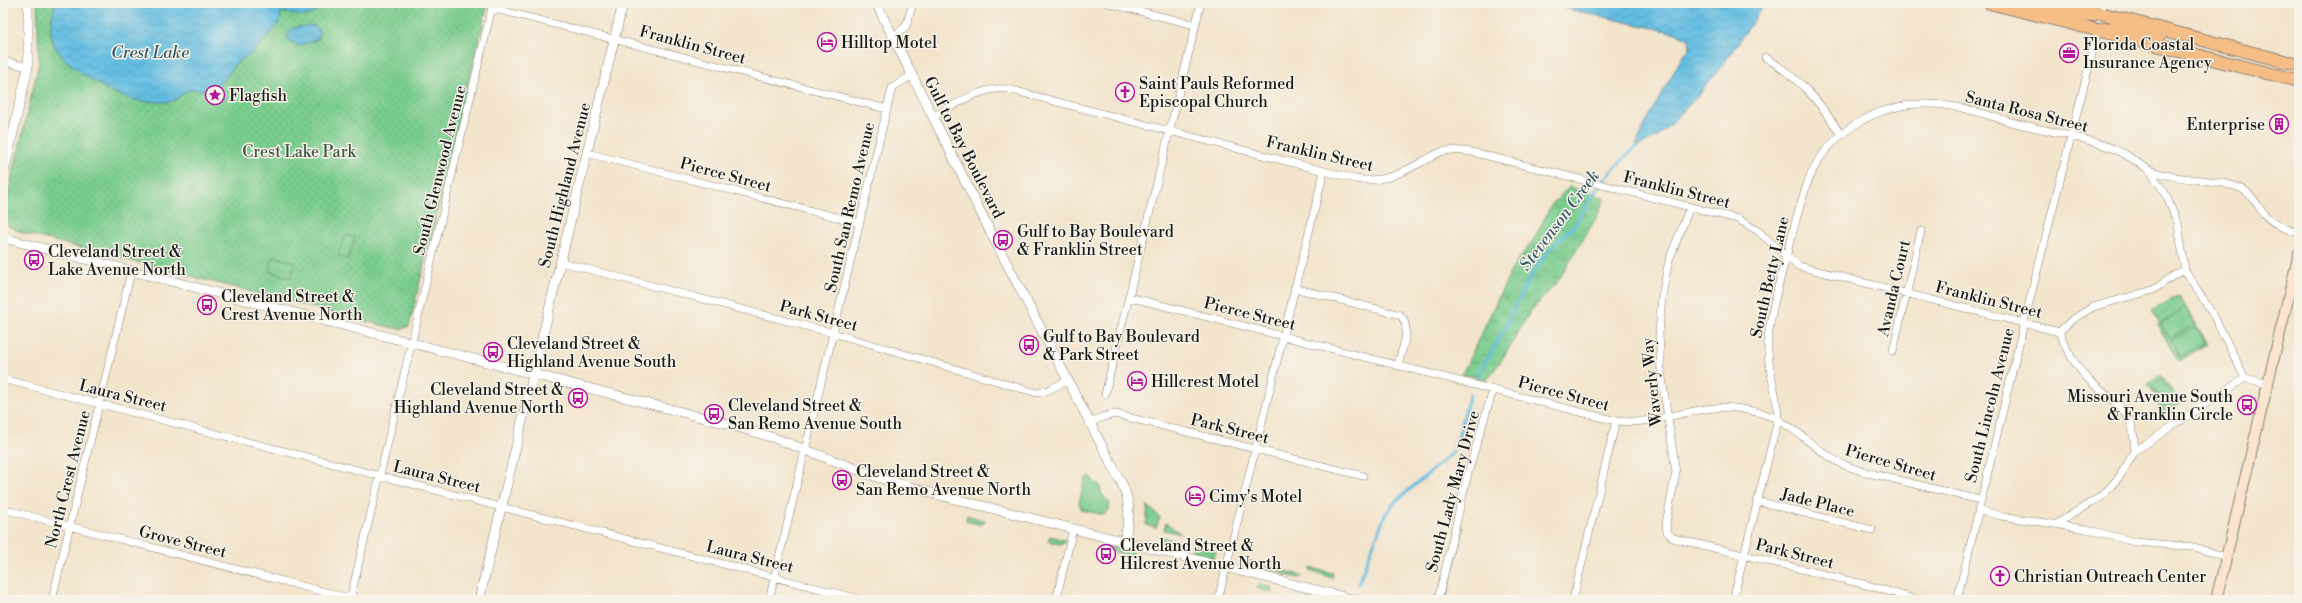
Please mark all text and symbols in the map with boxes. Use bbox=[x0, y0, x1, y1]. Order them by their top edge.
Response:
street label: Franklin Street bbox=[637, 21, 749, 69]
hotel icon: Hilltop Motel bbox=[816, 31, 838, 53]
place label: Hilltop Motel bbox=[841, 33, 937, 53]
place label: Florida Coastal Insurance Agency bbox=[2083, 35, 2212, 73]
water label: Crest Lake bbox=[111, 42, 189, 64]
office icon: Florida Coastal Insurance Agency bbox=[2058, 42, 2080, 64]
street label: Gulf to Bay Boulevard bbox=[920, 73, 1009, 222]
place label: Saint Pauls Reformed Episcopal Church bbox=[1139, 74, 1294, 112]
church icon: Saint Pauls Reformed Episcopal Church bbox=[1114, 81, 1136, 103]
street label: South Glenwood Avenue bbox=[409, 83, 471, 257]
place icon: Flagfish bbox=[204, 84, 226, 106]
place label: Flagfish bbox=[229, 86, 287, 106]
street label: Santa Rosa Street bbox=[1963, 87, 2091, 137]
street label: South Highland Avenue bbox=[535, 101, 595, 270]
building icon: Enterprise bbox=[2268, 113, 2290, 135]
place label: Enterprise bbox=[2187, 115, 2265, 135]
street label: South San Remo Avenue bbox=[821, 120, 879, 294]
street label: Franklin Street bbox=[1264, 132, 1376, 176]
park label: Crest Lake Park bbox=[242, 142, 357, 162]
street label: Pierce Street bbox=[678, 153, 774, 197]
water label: Stevenson Creek bbox=[1515, 166, 1605, 276]
street label: Franklin Street bbox=[1621, 167, 1733, 213]
street label: South Betty Lane bbox=[1746, 215, 1794, 340]
place label: Gulf to Bay Boulevard & Franklin Street bbox=[1017, 222, 1174, 260]
bus stop icon: Gulf to Bay Boulevard & Franklin Street bbox=[992, 229, 1014, 251]
street label: Avanda Court bbox=[1873, 238, 1915, 339]
place label: Cleveland Street & Lake Avenue North bbox=[48, 242, 186, 280]
bus stop icon: Cleveland Street & Lake Avenue North bbox=[23, 249, 45, 271]
street label: Franklin Street bbox=[1933, 277, 2045, 323]
place label: Cleveland Street & Crest Avenue North bbox=[221, 287, 363, 325]
street label: Pierce Street bbox=[1202, 293, 1298, 335]
bus stop icon: Cleveland Street & Crest Avenue North bbox=[196, 294, 218, 316]
street label: Park Street bbox=[777, 296, 860, 336]
street label: South Lincoln Avenue bbox=[1961, 326, 2019, 485]
place label: Gulf to Bay Boulevard & Park Street bbox=[1043, 327, 1200, 365]
place label: Cleveland Street & Highland Avenue South bbox=[507, 334, 677, 372]
bus stop icon: Gulf to Bay Boulevard & Park Street bbox=[1018, 334, 1040, 356]
street label: Waverly Way bbox=[1637, 336, 1667, 428]
bus stop icon: Cleveland Street & Highland Avenue South bbox=[482, 341, 504, 363]
hotel icon: Hillcrest Motel bbox=[1126, 370, 1148, 392]
place label: Hillcrest Motel bbox=[1151, 372, 1259, 392]
street label: Pierce Street bbox=[1516, 372, 1612, 416]
street label: Laura Street bbox=[77, 375, 169, 417]
place label: Cleveland Street & Highland Avenue North bbox=[394, 380, 564, 418]
bus stop icon: Cleveland Street & Highland Avenue North bbox=[567, 387, 589, 409]
place label: Missouri Avenue South & Franklin Circle bbox=[2067, 387, 2233, 425]
bus stop icon: Missouri Avenue South & Franklin Circle bbox=[2236, 394, 2258, 416]
place label: Cleveland Street & San Remo Avenue South bbox=[728, 396, 903, 434]
bus stop icon: Cleveland Street & San Remo Avenue South bbox=[703, 403, 725, 425]
street label: North Crest Avenue bbox=[41, 408, 95, 550]
street label: South Lady Mary Drive bbox=[1422, 408, 1484, 574]
street label: Park Street bbox=[1189, 410, 1271, 448]
street label: Pierce Street bbox=[1843, 440, 1939, 486]
street label: Laura Street bbox=[391, 456, 483, 498]
place label: Cleveland Street & San Remo Avenue North bbox=[856, 462, 1031, 500]
bus stop icon: Cleveland Street & San Remo Avenue North bbox=[831, 469, 853, 491]
street label: Jade Place bbox=[1778, 484, 1857, 522]
hotel icon: Cimy's Motel bbox=[1184, 485, 1206, 507]
place label: Cimy's Motel bbox=[1209, 487, 1302, 507]
street label: Grove Street bbox=[137, 521, 229, 563]
street label: Park Street bbox=[1754, 535, 1836, 573]
street label: Laura Street bbox=[704, 536, 796, 578]
place label: Cleveland Street & Hilcrest Avenue North bbox=[1120, 536, 1282, 574]
bus stop icon: Cleveland Street & Hilcrest Avenue North bbox=[1095, 543, 1117, 565]
church icon: Christian Outreach Center bbox=[1989, 565, 2011, 587]
place label: Christian Outreach Center bbox=[2014, 567, 2206, 587]

